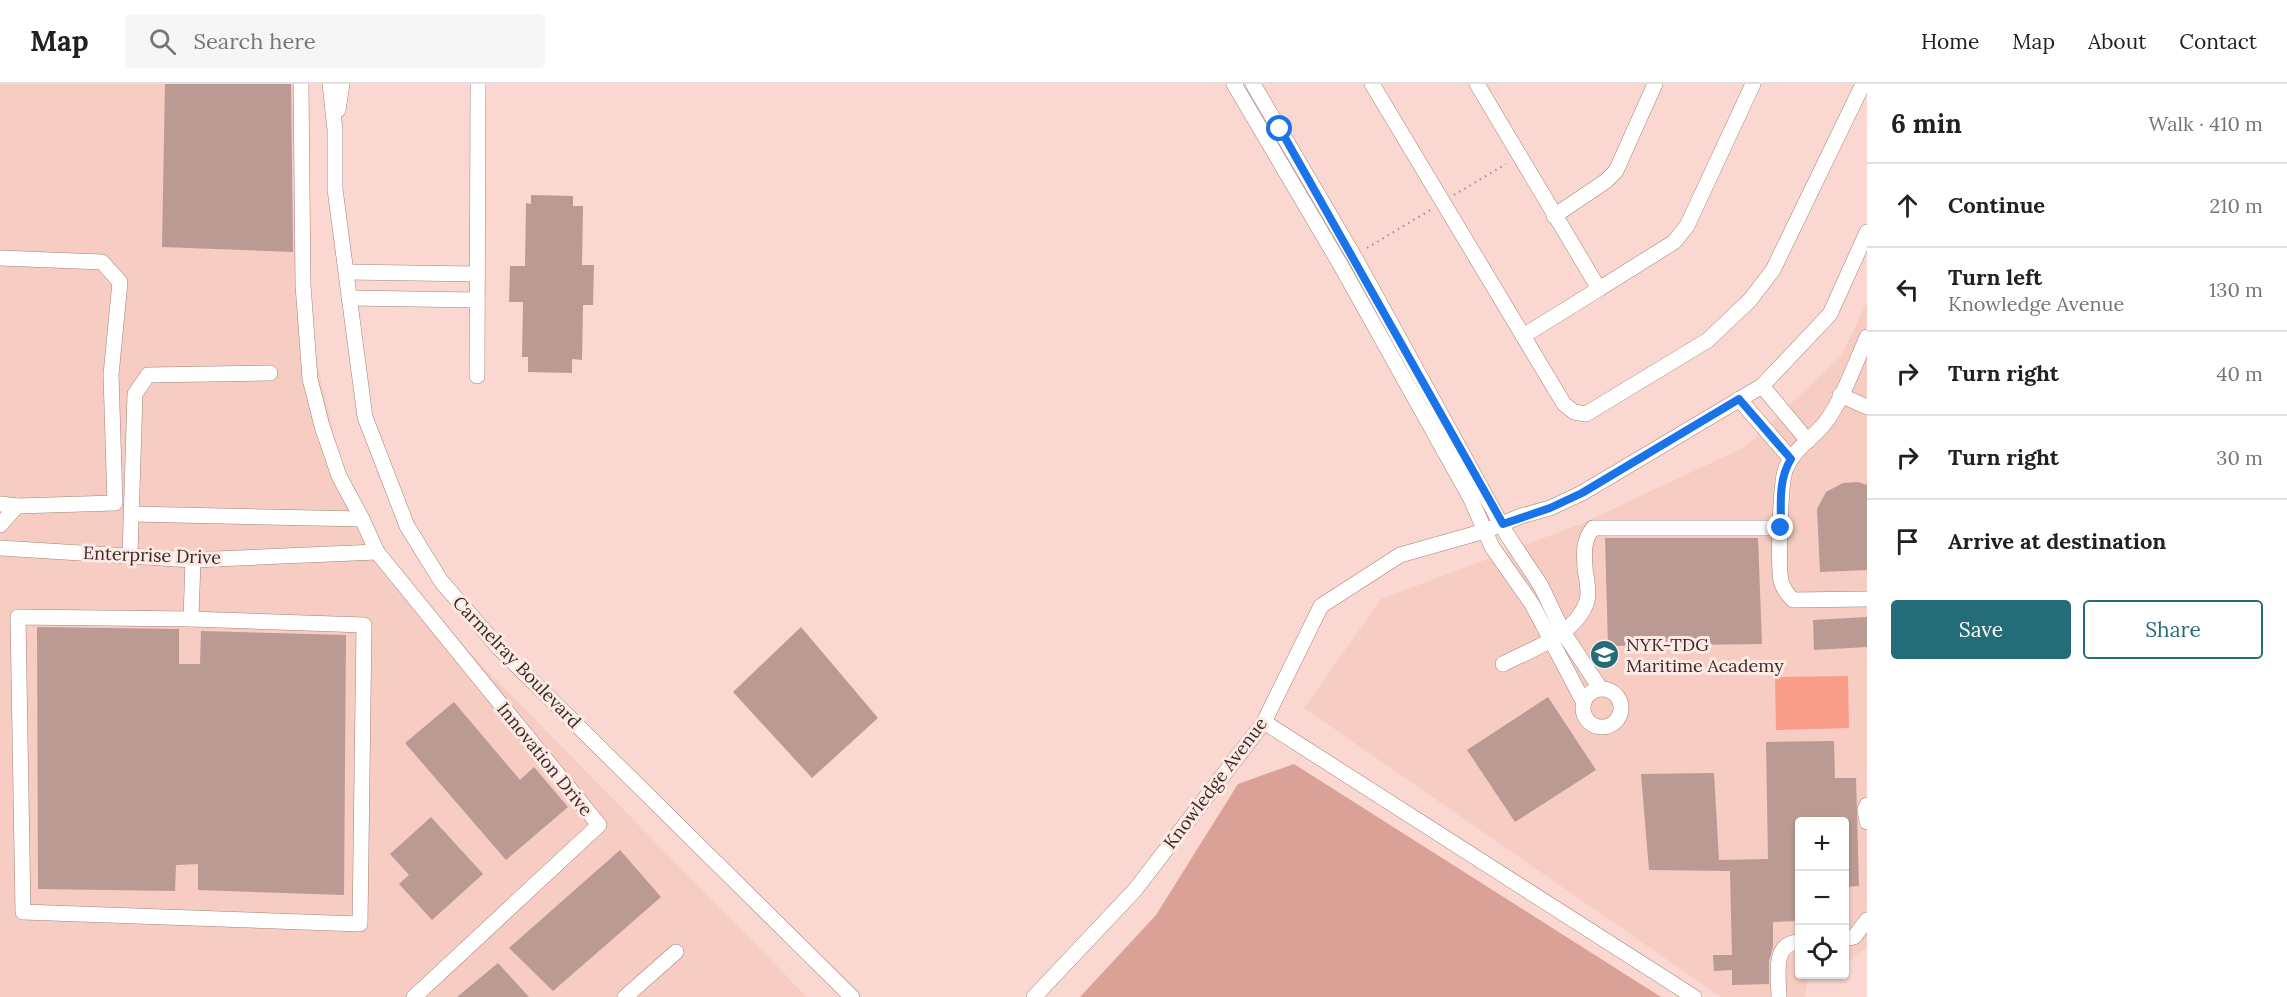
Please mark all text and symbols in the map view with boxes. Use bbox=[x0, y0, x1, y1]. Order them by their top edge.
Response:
search box bbox=[125, 14, 545, 68]
text: Map bbox=[30, 23, 89, 59]
icon: search bbox=[146, 25, 179, 58]
text: Search here bbox=[194, 27, 316, 55]
text: Home bbox=[1921, 28, 1979, 55]
text: Map bbox=[2012, 28, 2055, 55]
text: About bbox=[2088, 28, 2146, 55]
text: Contact bbox=[2179, 28, 2257, 55]
text: 6 min bbox=[1891, 107, 1962, 140]
text: Walk · 410 m bbox=[2148, 111, 2263, 136]
route start bbox=[1266, 115, 1292, 141]
icon: ahead bbox=[1891, 189, 1924, 222]
text: Continue bbox=[1948, 191, 2045, 219]
text: 210 m bbox=[2209, 193, 2263, 218]
text: Turn left bbox=[1948, 263, 2042, 291]
icon: left bbox=[1891, 273, 1924, 306]
text: 130 m bbox=[2209, 277, 2263, 302]
text: Knowledge Avenue bbox=[1948, 291, 2124, 316]
icon: right bbox=[1891, 357, 1924, 390]
text: Turn right bbox=[1948, 359, 2059, 387]
text: 40 m bbox=[2217, 361, 2263, 386]
icon: right bbox=[1891, 441, 1924, 474]
text: Turn right bbox=[1948, 443, 2059, 471]
text: 30 m bbox=[2216, 445, 2263, 470]
route end bbox=[1767, 514, 1793, 540]
icon: arrive bbox=[1891, 525, 1924, 558]
text: Arrive at destination bbox=[1948, 527, 2166, 555]
street label: Enterprise Drive bbox=[83, 541, 222, 569]
street label: Carmelray Boulevard bbox=[448, 591, 586, 733]
button: Save bbox=[1891, 600, 2071, 659]
button: Share bbox=[2083, 600, 2263, 659]
place label: NYK-TDG Maritime Academy bbox=[1626, 633, 1784, 677]
school or university icon: NYK-TDG Maritime Academy bbox=[1589, 638, 1621, 670]
street label: Innovation Drive bbox=[492, 698, 598, 821]
street label: Knowledge Avenue bbox=[1158, 712, 1272, 853]
map controls bbox=[1795, 817, 1849, 979]
button: + bbox=[1795, 817, 1849, 871]
button: − bbox=[1795, 871, 1849, 925]
button: locate bbox=[1795, 925, 1849, 979]

